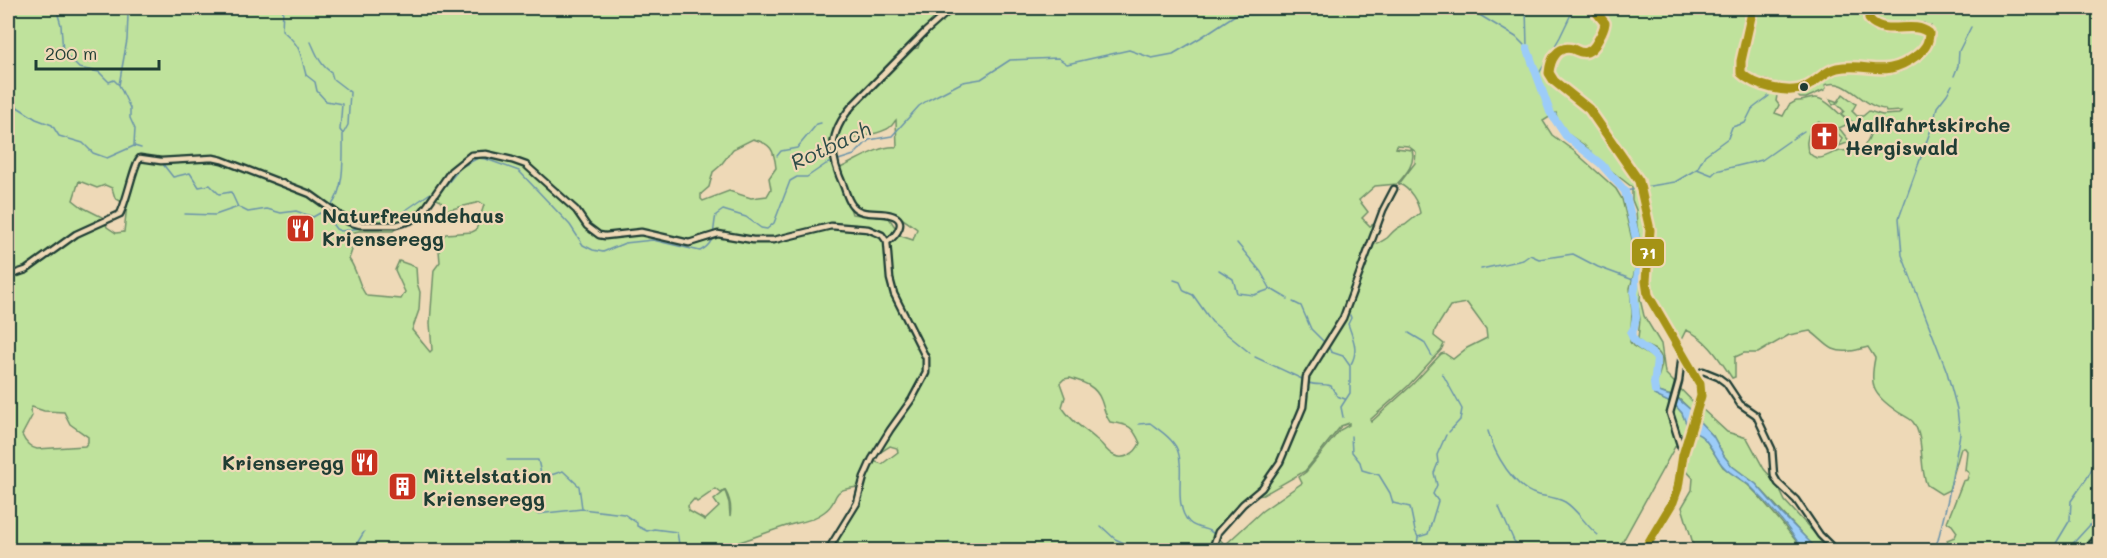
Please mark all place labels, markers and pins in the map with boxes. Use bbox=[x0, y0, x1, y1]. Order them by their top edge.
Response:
unlabelled marker bbox=[1798, 81, 1810, 93]
place label: Wallfahrtskirche Hergiswald bbox=[1845, 111, 2010, 160]
church icon: Wallfahrtskirche Hergiswald bbox=[1808, 121, 1840, 153]
place label: Naturfreundehaus Krienseregg bbox=[322, 202, 504, 251]
restaurant icon: Naturfreundehaus Krienseregg bbox=[285, 212, 317, 244]
restaurant icon: Krienseregg bbox=[349, 447, 381, 479]
place label: Krienseregg bbox=[222, 449, 344, 475]
place label: Mittelstation Krienseregg bbox=[423, 462, 552, 511]
building icon: Mittelstation Krienseregg bbox=[386, 471, 418, 503]

